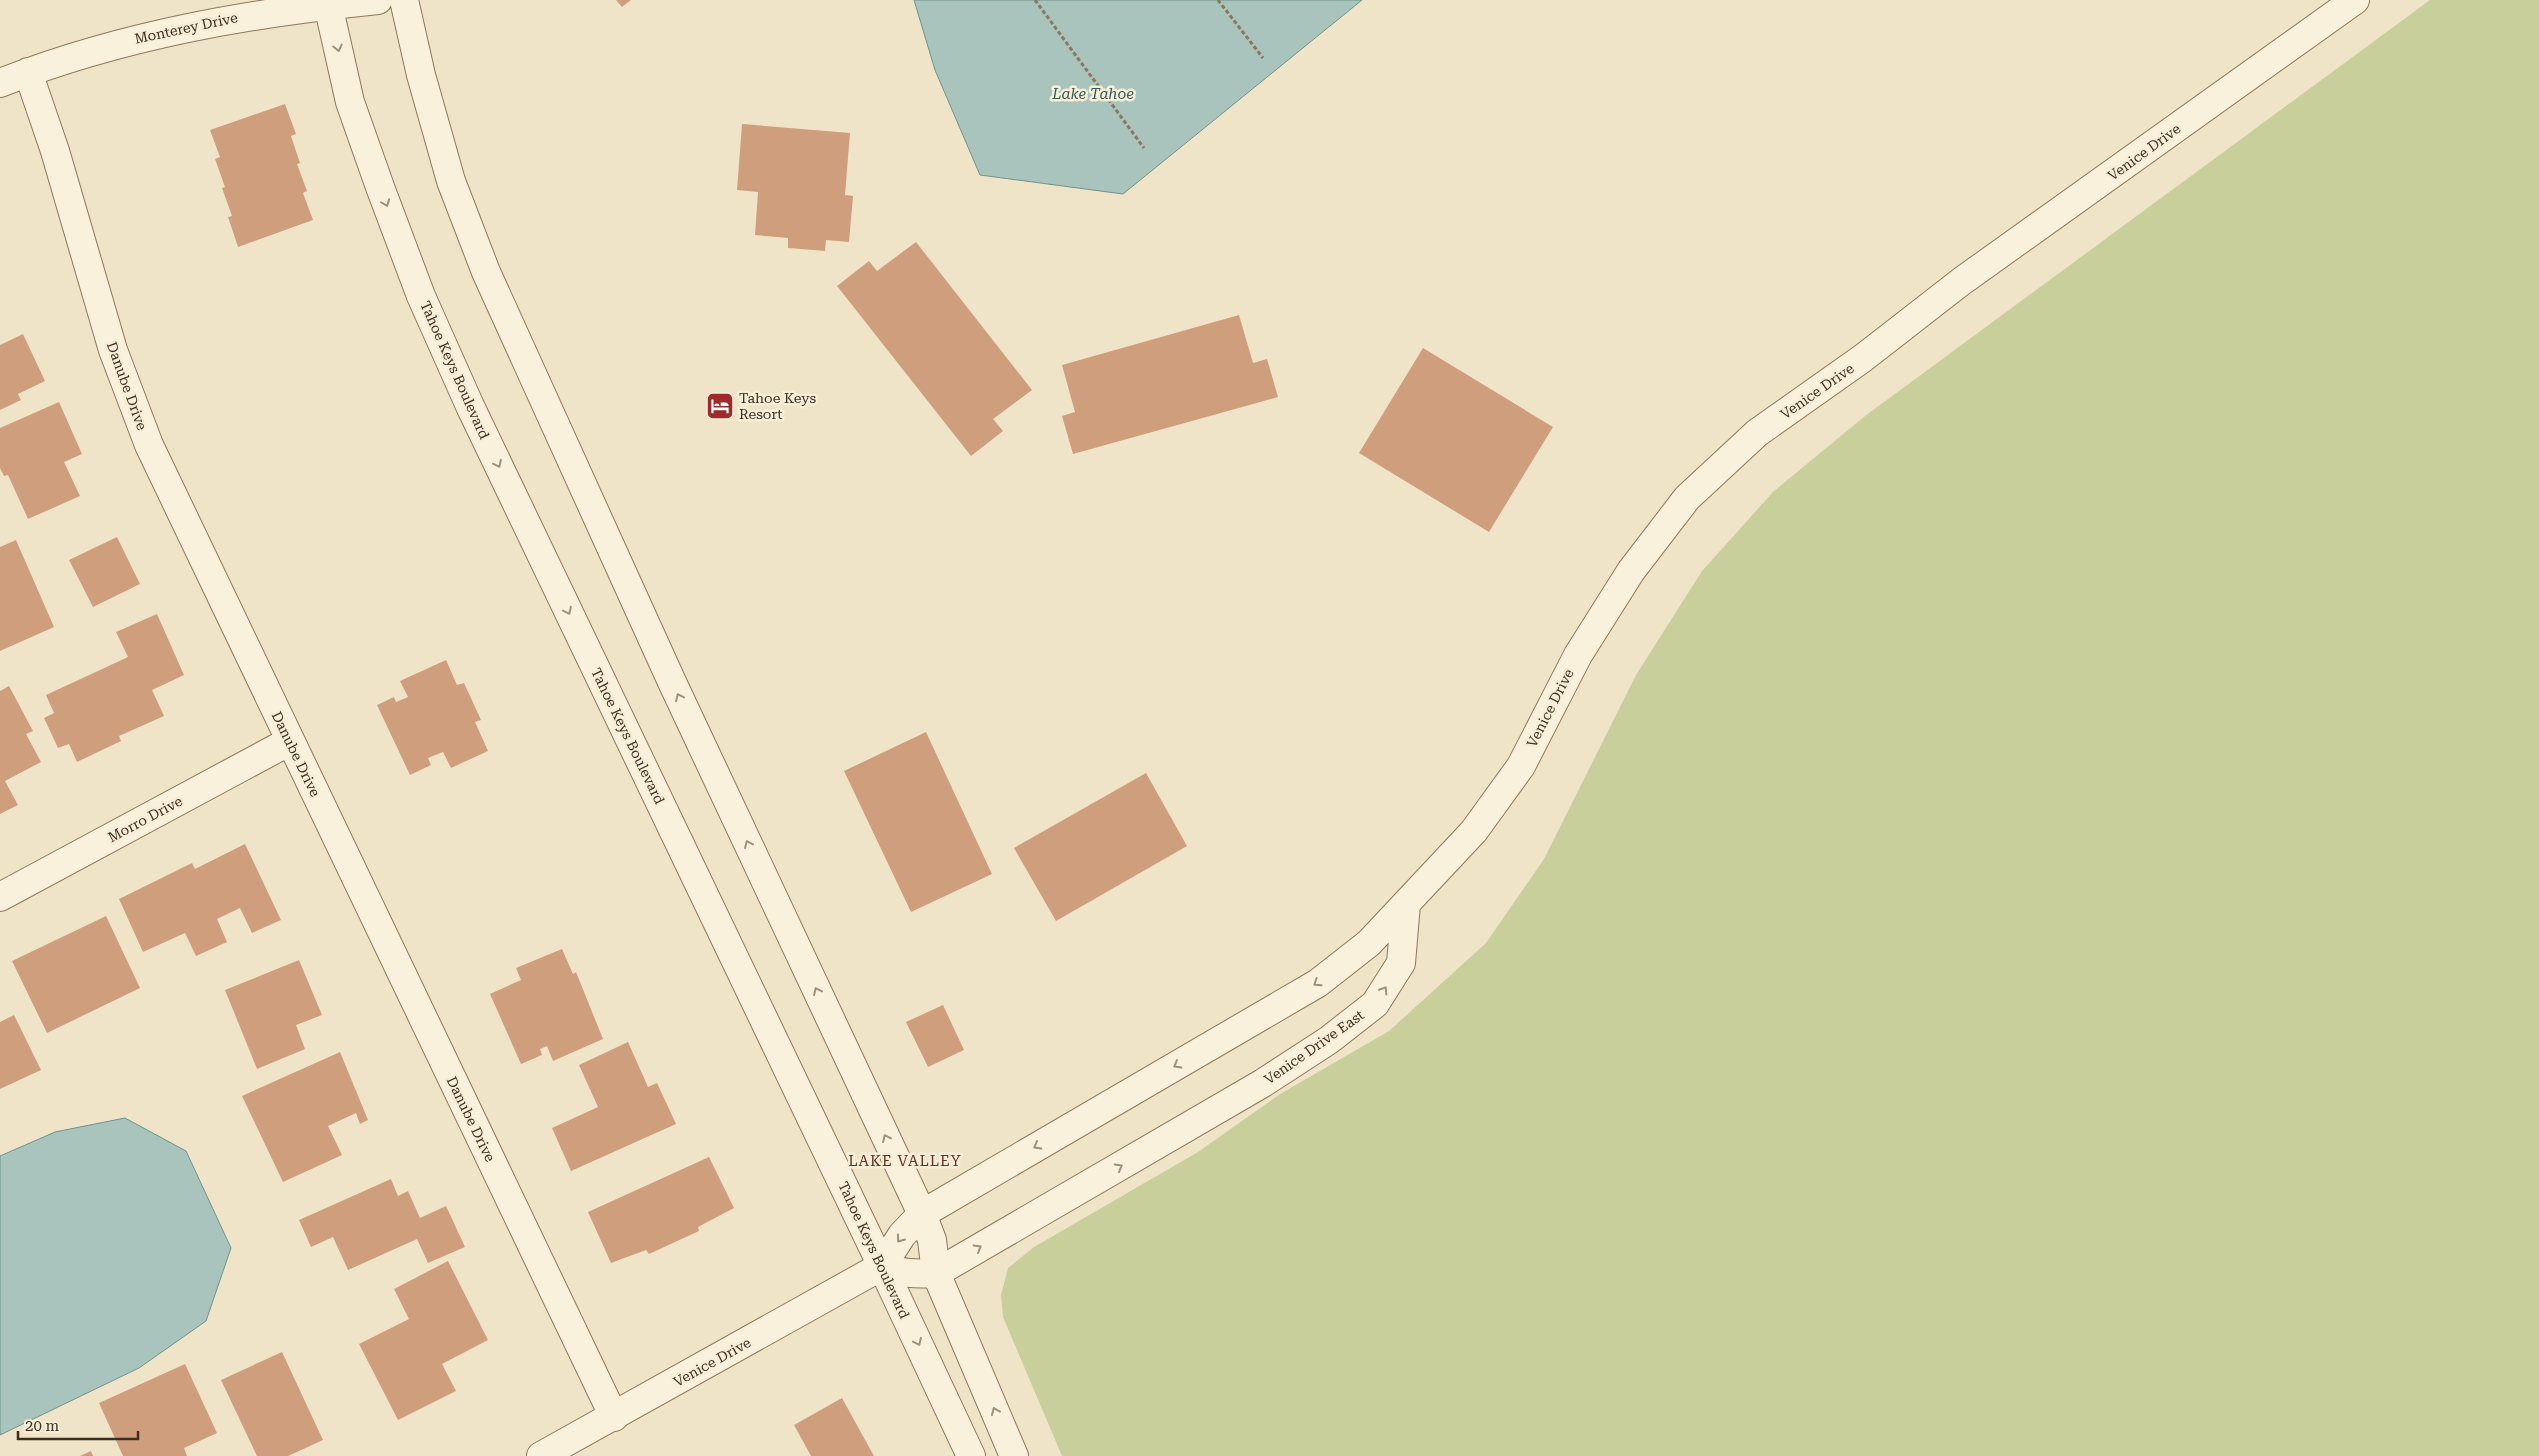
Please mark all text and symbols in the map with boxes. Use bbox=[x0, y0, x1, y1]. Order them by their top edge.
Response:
street label: Monterey Drive bbox=[133, 9, 239, 47]
one-way arrow bbox=[332, 43, 343, 52]
water label: Lake Tahoe bbox=[1051, 85, 1134, 103]
street label: Venice Drive bbox=[2105, 120, 2184, 184]
one-way arrow bbox=[380, 198, 390, 206]
street label: Tahoe Keys Boulevard bbox=[417, 299, 493, 441]
street label: Danube Drive bbox=[104, 340, 151, 433]
street label: Venice Drive bbox=[1777, 360, 1857, 422]
place label: Tahoe Keys Resort bbox=[739, 390, 817, 422]
hotel icon: Tahoe Keys Resort bbox=[705, 391, 735, 421]
one-way arrow bbox=[492, 459, 502, 468]
one-way arrow bbox=[562, 606, 572, 615]
street label: Tahoe Keys Boulevard bbox=[588, 665, 668, 807]
street label: Venice Drive bbox=[1523, 666, 1577, 750]
one-way arrow bbox=[674, 693, 685, 702]
street label: Danube Drive bbox=[268, 709, 324, 800]
street label: Morro Drive bbox=[105, 793, 185, 845]
one-way arrow bbox=[744, 840, 754, 849]
one-way arrow bbox=[1314, 977, 1323, 986]
one-way arrow bbox=[813, 987, 823, 996]
one-way arrow bbox=[1377, 987, 1387, 996]
street label: Venice Drive East bbox=[1261, 1007, 1367, 1087]
one-way arrow bbox=[1174, 1058, 1183, 1068]
street label: Danube Drive bbox=[443, 1074, 499, 1165]
one-way arrow bbox=[882, 1134, 893, 1143]
one-way arrow bbox=[1033, 1140, 1042, 1150]
district label: LAKE VALLEY bbox=[848, 1152, 962, 1170]
one-way arrow bbox=[1113, 1163, 1122, 1173]
street label: Tahoe Keys Boulevard bbox=[835, 1179, 913, 1321]
one-way arrow bbox=[897, 1233, 906, 1243]
one-way arrow bbox=[973, 1245, 982, 1255]
street label: Venice Drive bbox=[671, 1334, 754, 1390]
one-way arrow bbox=[911, 1337, 922, 1346]
one-way arrow bbox=[991, 1407, 1002, 1416]
scale bar bbox=[18, 1408, 138, 1440]
text: 20 m bbox=[25, 1417, 60, 1435]

